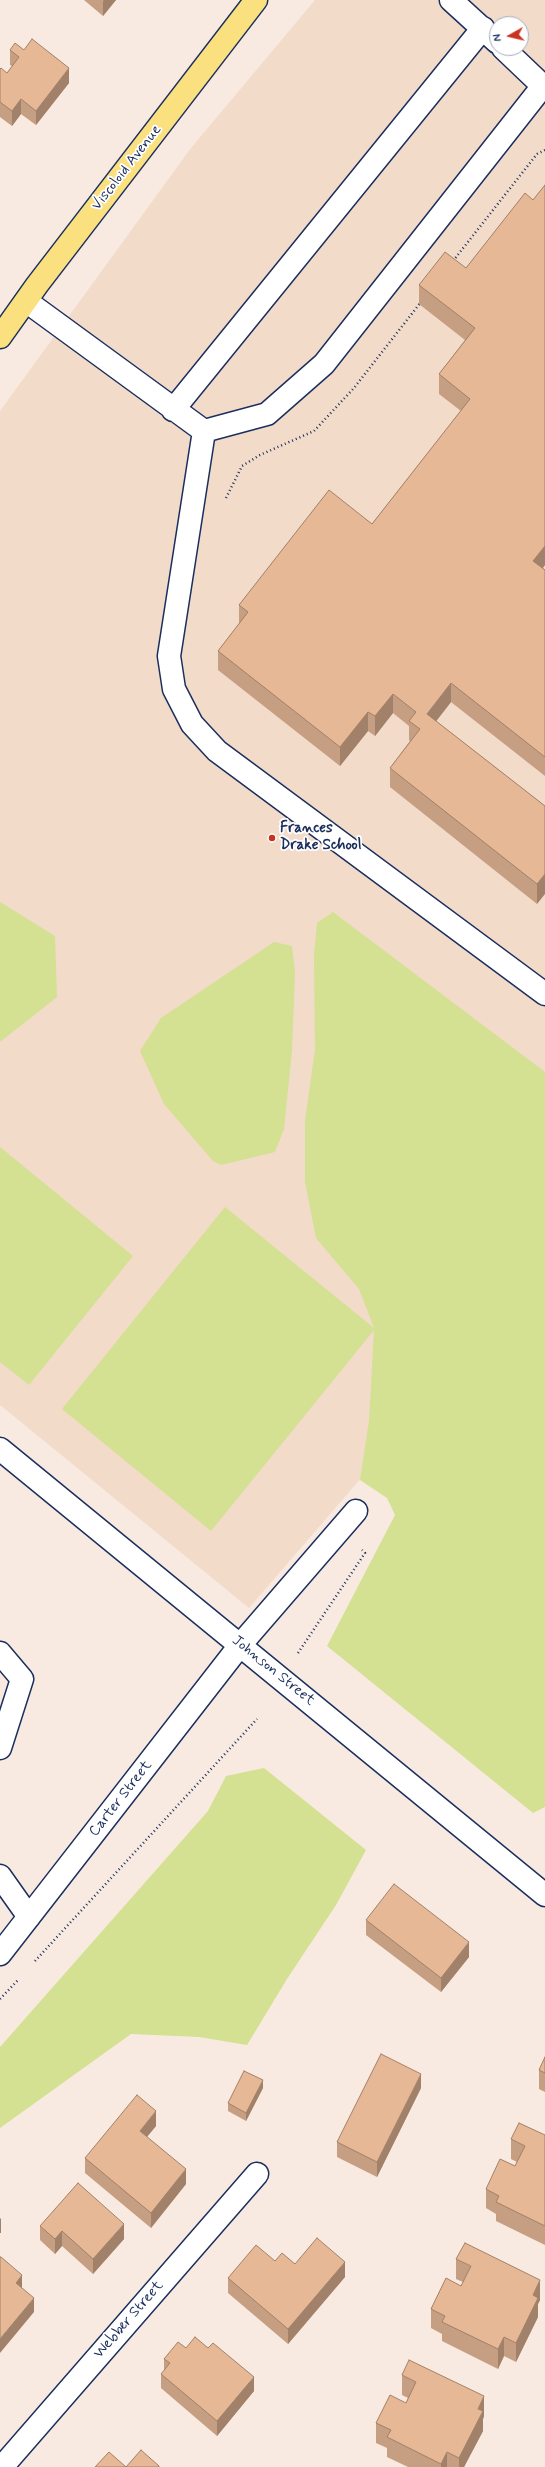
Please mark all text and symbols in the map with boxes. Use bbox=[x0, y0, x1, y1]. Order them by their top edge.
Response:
north arrow bbox=[489, 16, 529, 56]
text: N bbox=[491, 33, 506, 42]
street label: Viscoloid Avenue bbox=[88, 122, 166, 214]
place label: Frances Drake School bbox=[280, 820, 361, 855]
marker: Frances Drake School bbox=[267, 833, 277, 843]
street label: Johnson Street bbox=[228, 1632, 318, 1710]
street label: Carter Street bbox=[86, 1757, 156, 1841]
street label: Webber Street bbox=[90, 2277, 168, 2363]

